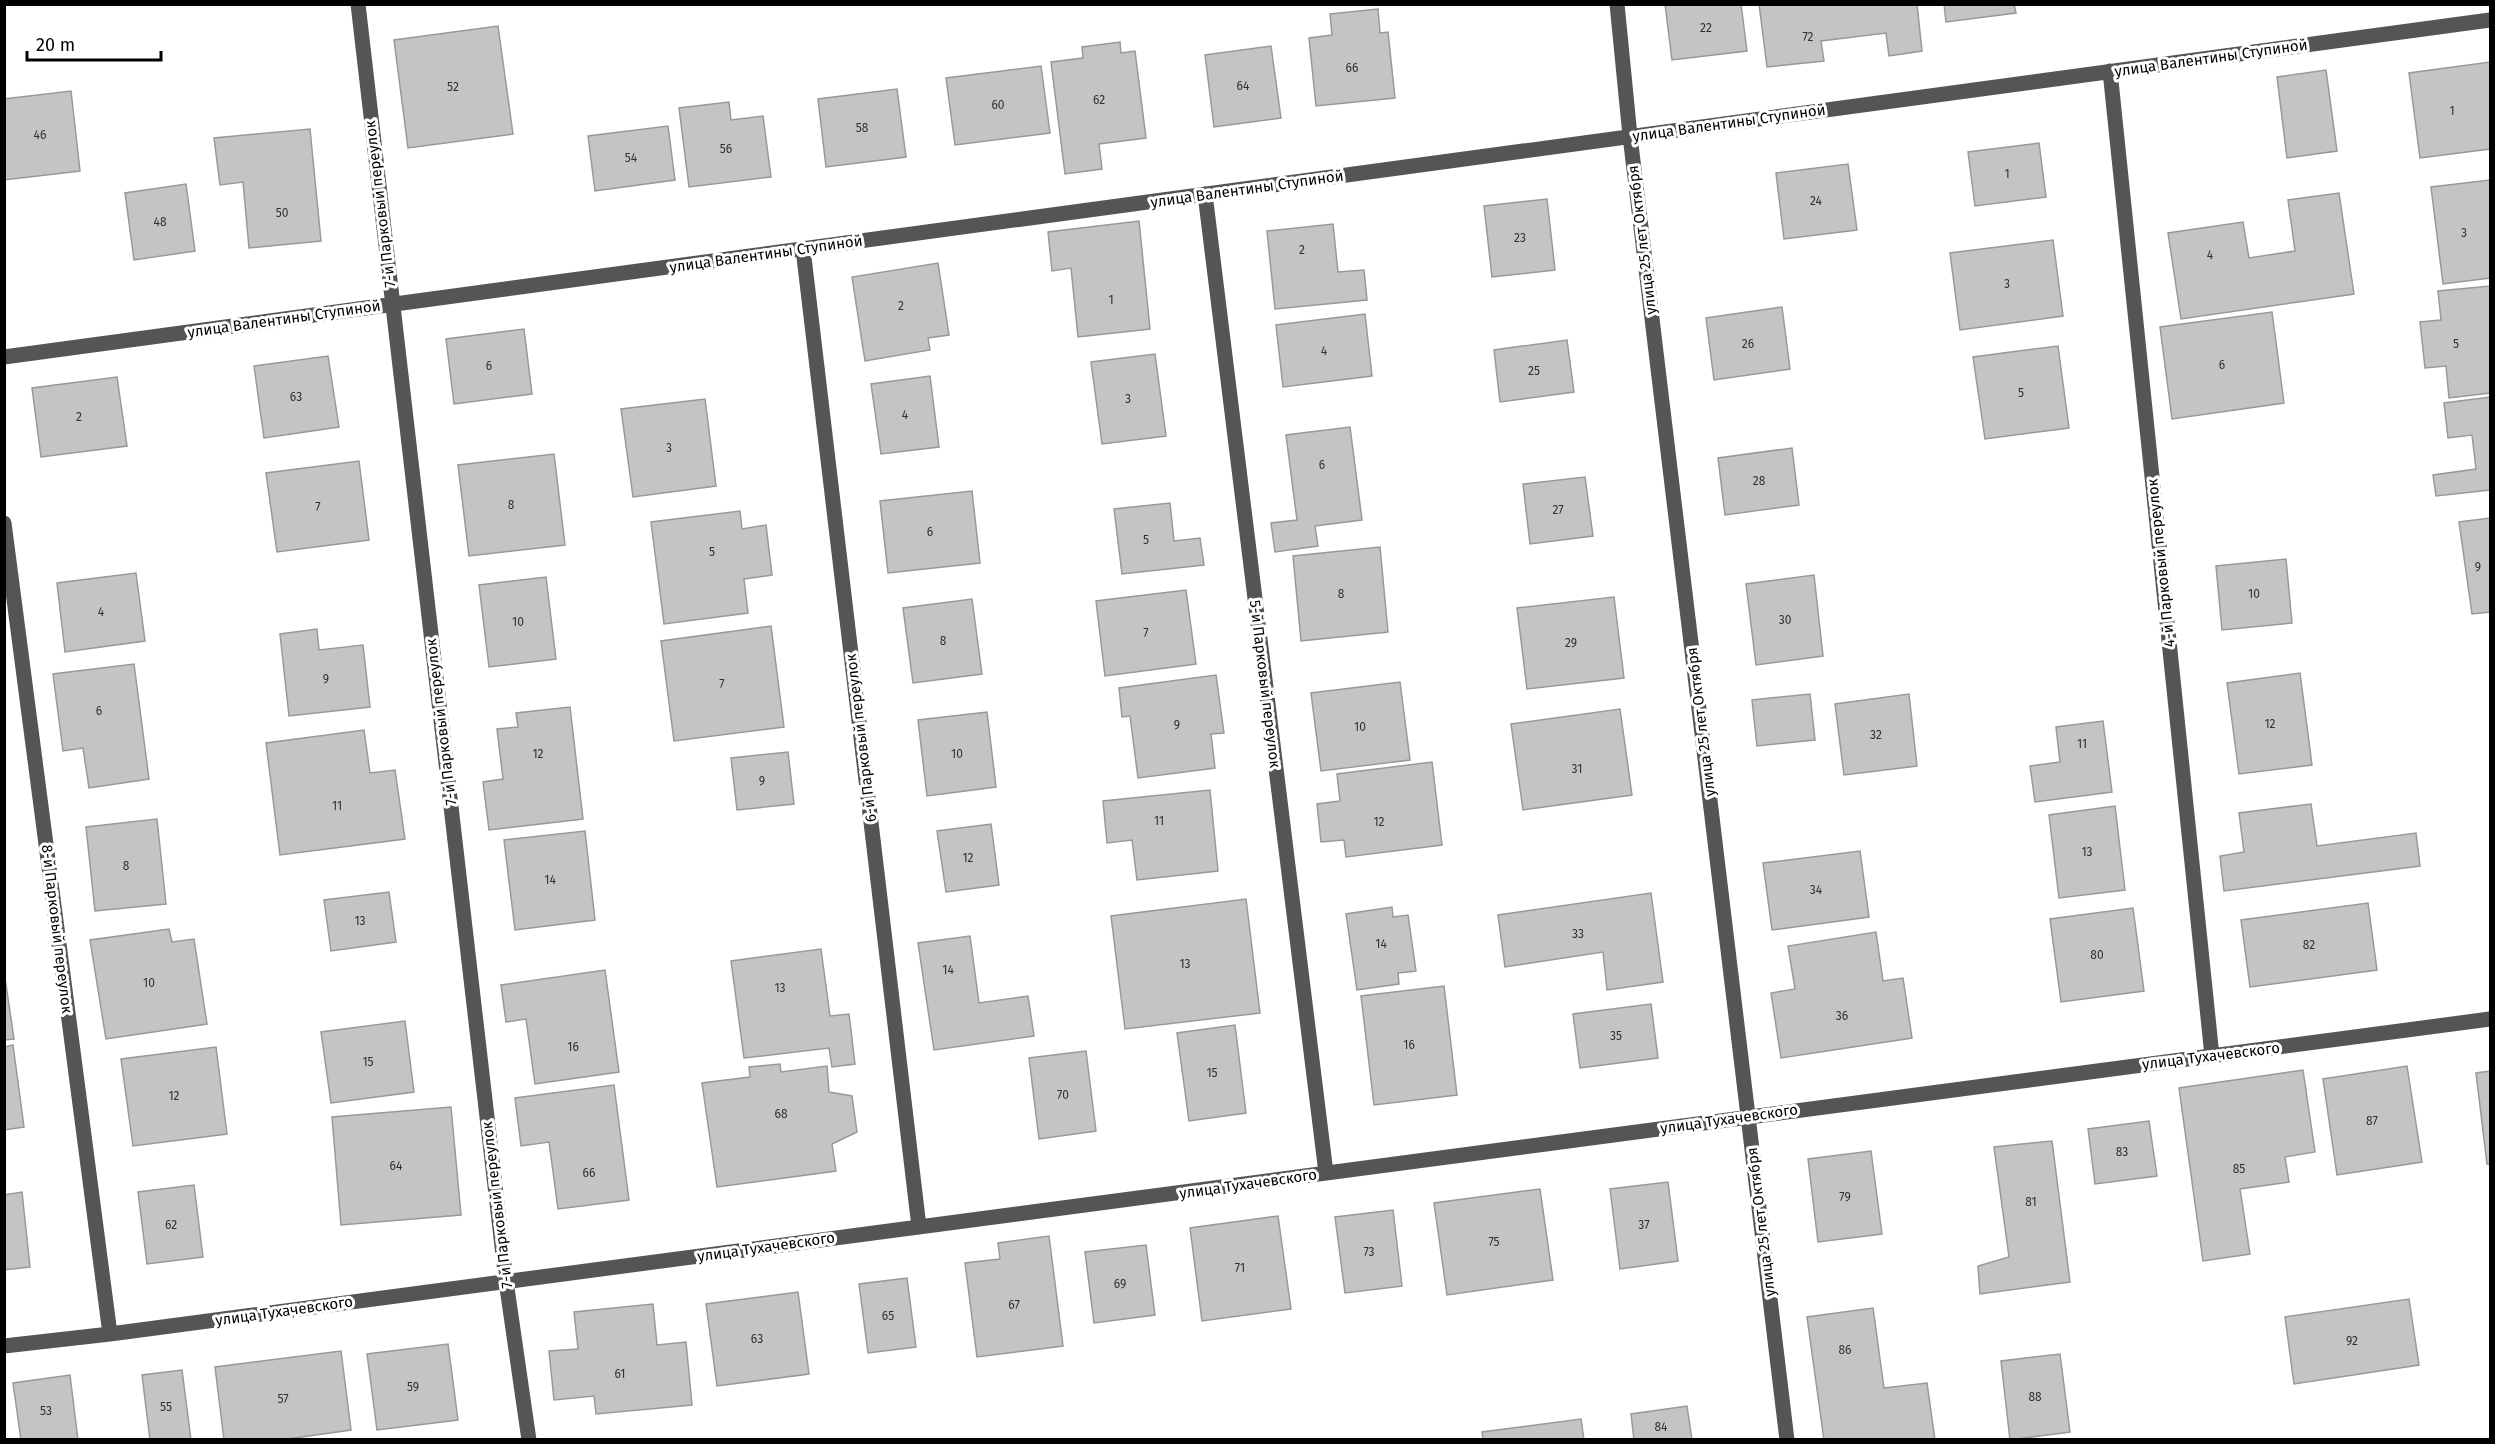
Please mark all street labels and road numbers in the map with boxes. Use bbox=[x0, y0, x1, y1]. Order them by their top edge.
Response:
street label: улица Валентины Ступиной bbox=[2113, 36, 2309, 80]
street label: улица Валентины Ступиной bbox=[1631, 101, 1827, 145]
street label: 7-й Парковый переулок bbox=[361, 119, 399, 289]
street label: улица 25 лет Октября bbox=[1624, 164, 1660, 316]
street label: улица Валентины Ступиной bbox=[1149, 167, 1345, 211]
street label: улица Валентины Ступиной bbox=[668, 232, 864, 276]
street label: улица Валентины Ступиной bbox=[186, 297, 382, 341]
street label: 4-й Парковый переулок bbox=[2143, 478, 2179, 648]
street label: 5-й Парковый переулок bbox=[1246, 599, 1284, 769]
street label: 7-й Парковый переулок bbox=[422, 637, 460, 807]
street label: улица 25 лет Октября bbox=[1683, 646, 1719, 798]
street label: 6-й Парковый переулок bbox=[842, 653, 880, 823]
street label: 8-й Парковый переулок bbox=[38, 844, 76, 1015]
street label: улица Тухачевского bbox=[2141, 1039, 2281, 1073]
street label: улица Тухачевского bbox=[1659, 1100, 1799, 1138]
street label: 7-й Парковый переулок bbox=[478, 1120, 516, 1290]
street label: улица 25 лет Октября bbox=[1743, 1146, 1779, 1298]
street label: улица Тухачевского bbox=[1178, 1165, 1318, 1203]
street label: улица Тухачевского bbox=[696, 1228, 836, 1266]
street label: улица Тухачевского bbox=[214, 1292, 354, 1330]

